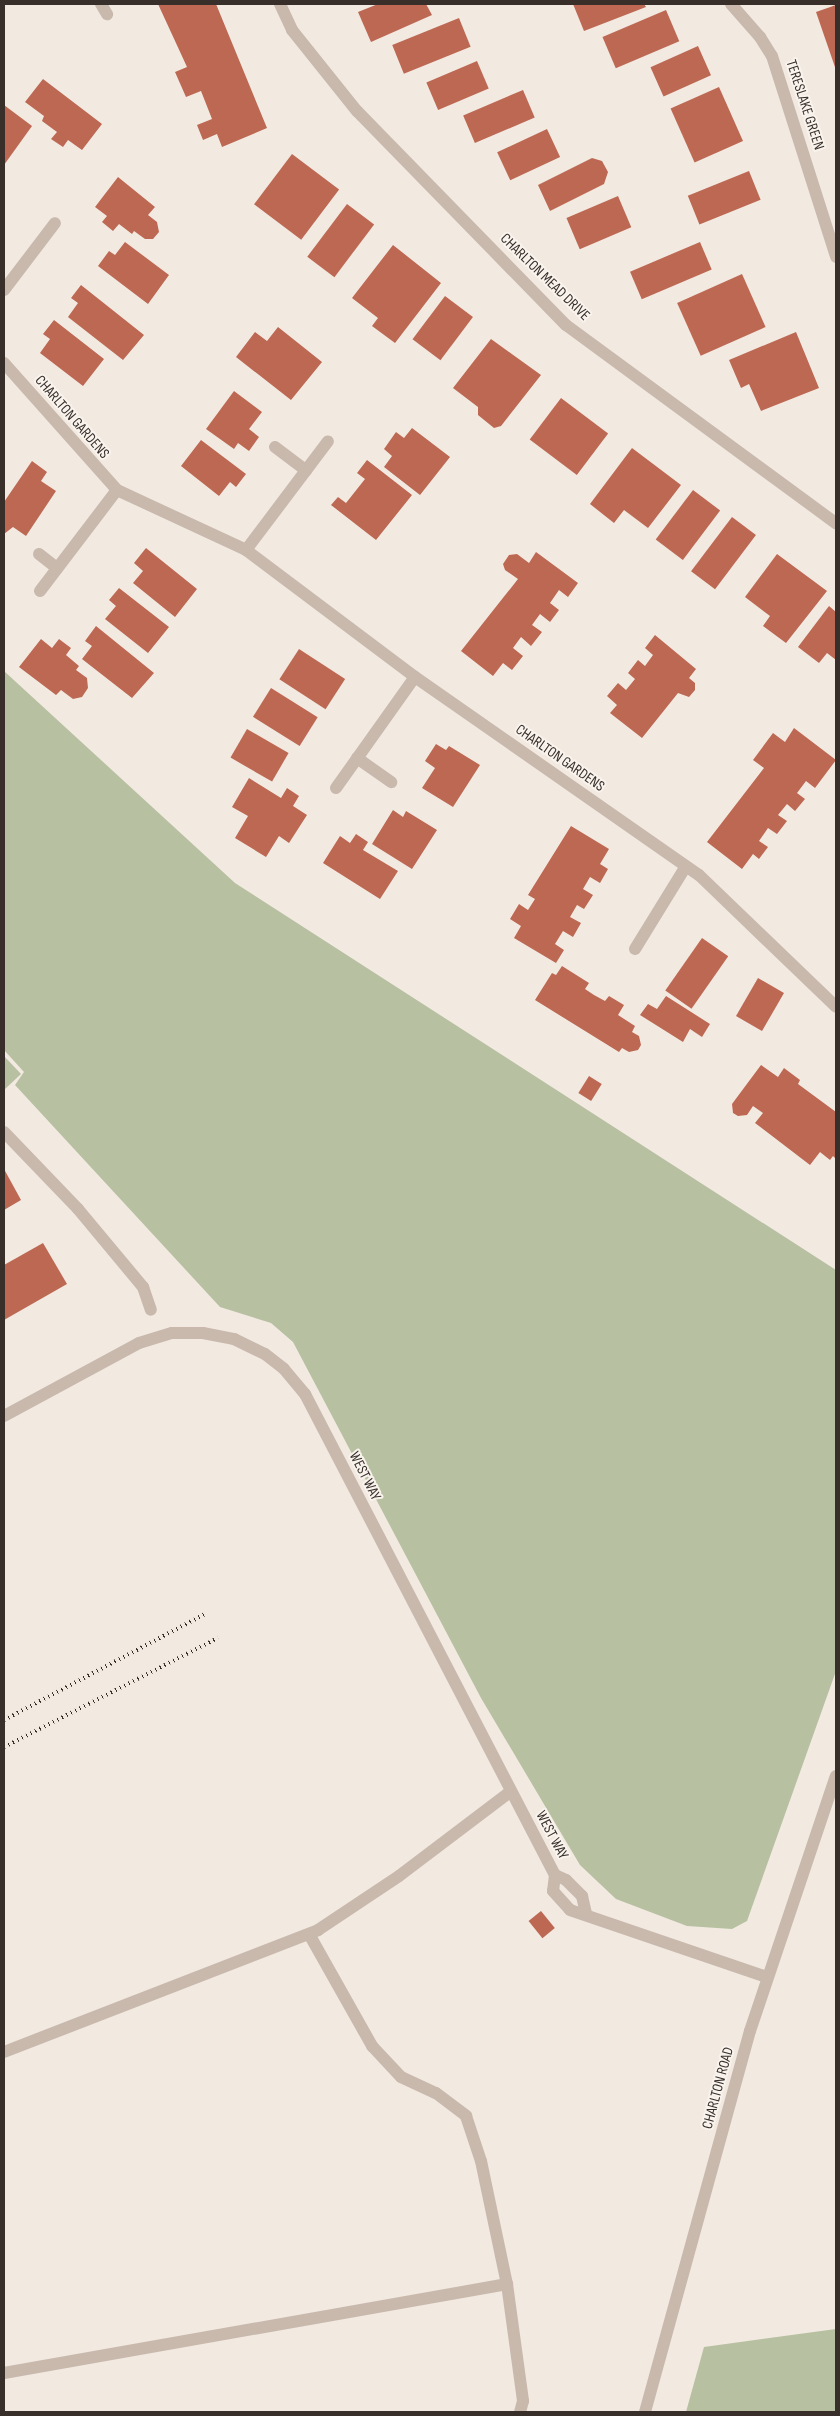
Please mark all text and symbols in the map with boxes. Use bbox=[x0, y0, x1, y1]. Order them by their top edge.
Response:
street label: TERESLAKE GREEN bbox=[782, 58, 828, 152]
street label: CHARLTON MEAD DRIVE bbox=[496, 230, 594, 324]
street label: CHARLTON GARDENS bbox=[31, 372, 113, 462]
street label: CHARLTON GARDENS bbox=[512, 721, 608, 795]
street label: WEST WAY bbox=[345, 1449, 385, 1503]
street label: WEST WAY bbox=[532, 1808, 572, 1862]
street label: CHARLTON ROAD bbox=[698, 2045, 738, 2131]

